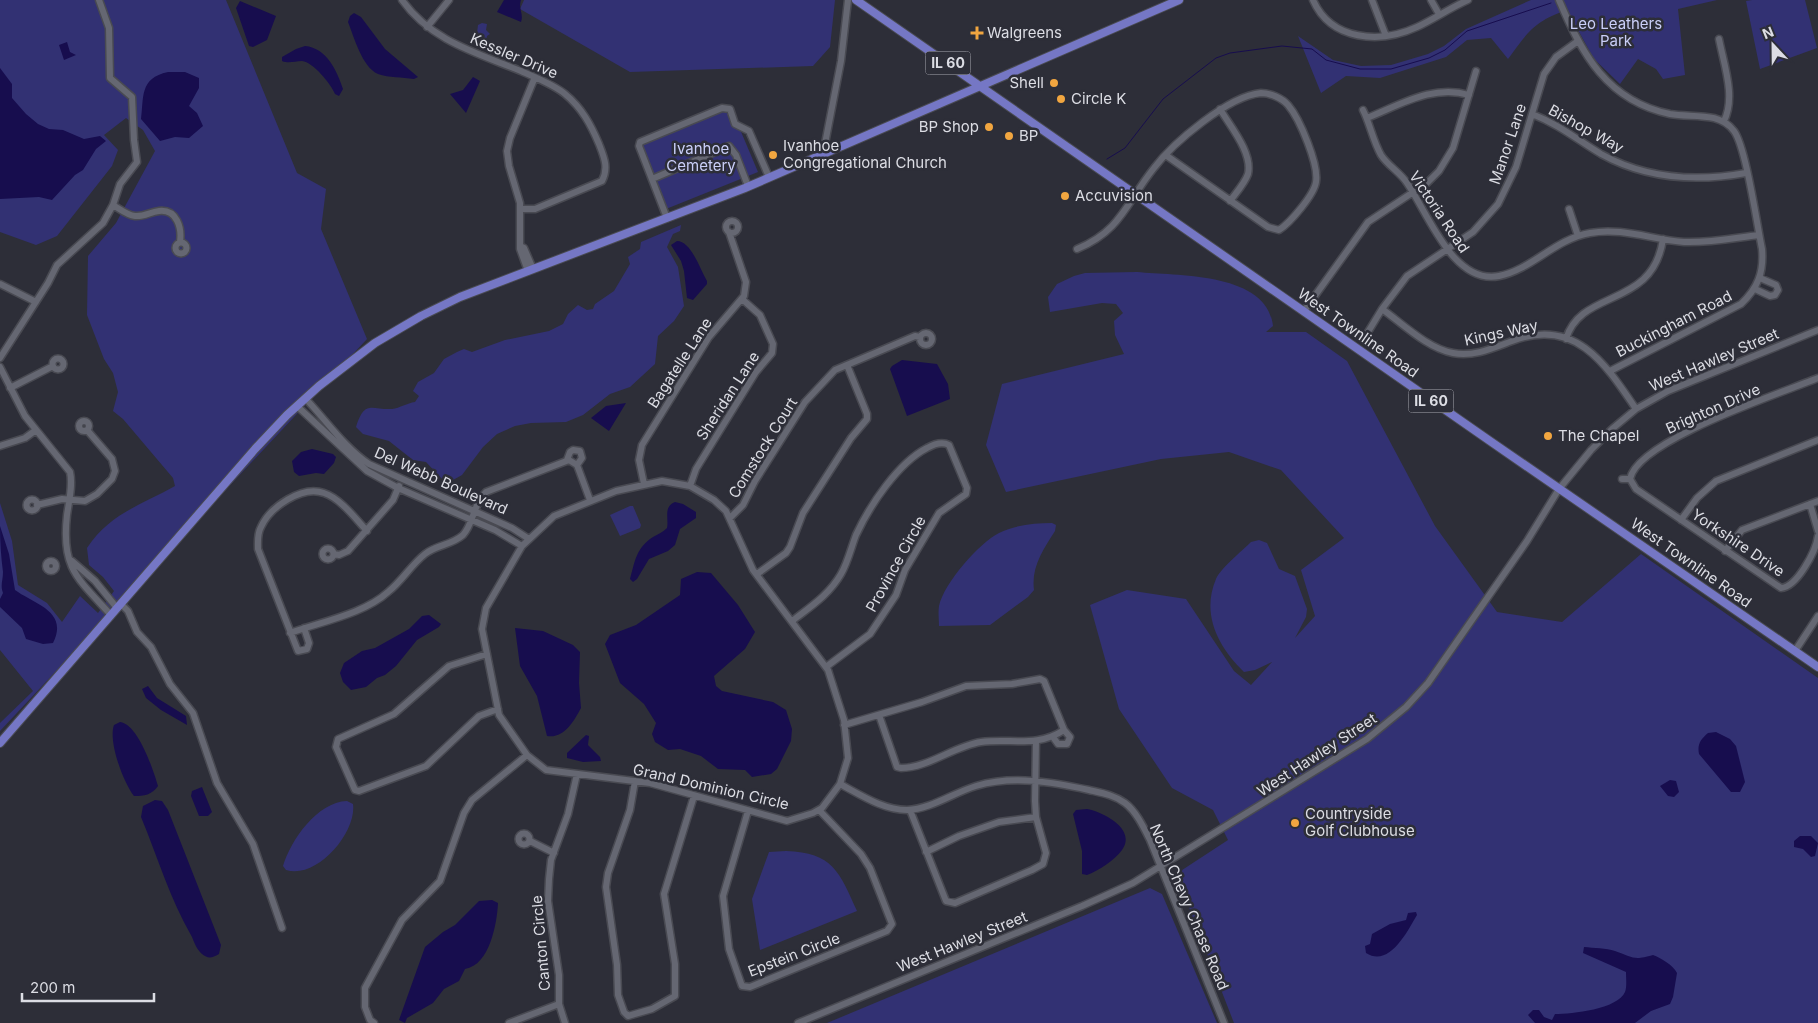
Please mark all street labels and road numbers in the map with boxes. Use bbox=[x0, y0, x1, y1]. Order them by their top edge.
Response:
street label: Kessler Drive bbox=[467, 29, 561, 83]
road number: IL 60 bbox=[926, 52, 970, 74]
street label: Bishop Way bbox=[1545, 100, 1628, 157]
street label: Manor Lane bbox=[1485, 101, 1530, 187]
street label: Victoria Road bbox=[1405, 167, 1474, 256]
street label: West Townline Road bbox=[1294, 284, 1422, 382]
street label: Buckingham Road bbox=[1612, 286, 1735, 361]
street label: Bagatelle Lane bbox=[643, 314, 716, 412]
street label: Kings Way bbox=[1462, 315, 1540, 350]
street label: West Hawley Street bbox=[1646, 324, 1781, 395]
street label: Sheridan Lane bbox=[692, 348, 763, 444]
street label: Brighton Drive bbox=[1663, 379, 1763, 438]
road number: IL 60 bbox=[1408, 390, 1454, 412]
street label: Comstock Court bbox=[724, 394, 801, 502]
street label: Del Webb Boulevard bbox=[372, 443, 511, 518]
street label: Yorkshire Drive bbox=[1688, 504, 1788, 581]
street label: Province Circle bbox=[861, 512, 930, 615]
street label: West Townline Road bbox=[1627, 514, 1755, 612]
street label: West Hawley Street bbox=[1253, 709, 1380, 800]
street label: Grand Dominion Circle bbox=[631, 759, 791, 814]
street label: North Chevy Chase Road bbox=[1146, 821, 1233, 993]
street label: Canton Circle bbox=[527, 894, 554, 992]
street label: West Hawley Street bbox=[894, 907, 1030, 976]
street label: Epstein Circle bbox=[745, 928, 843, 981]

